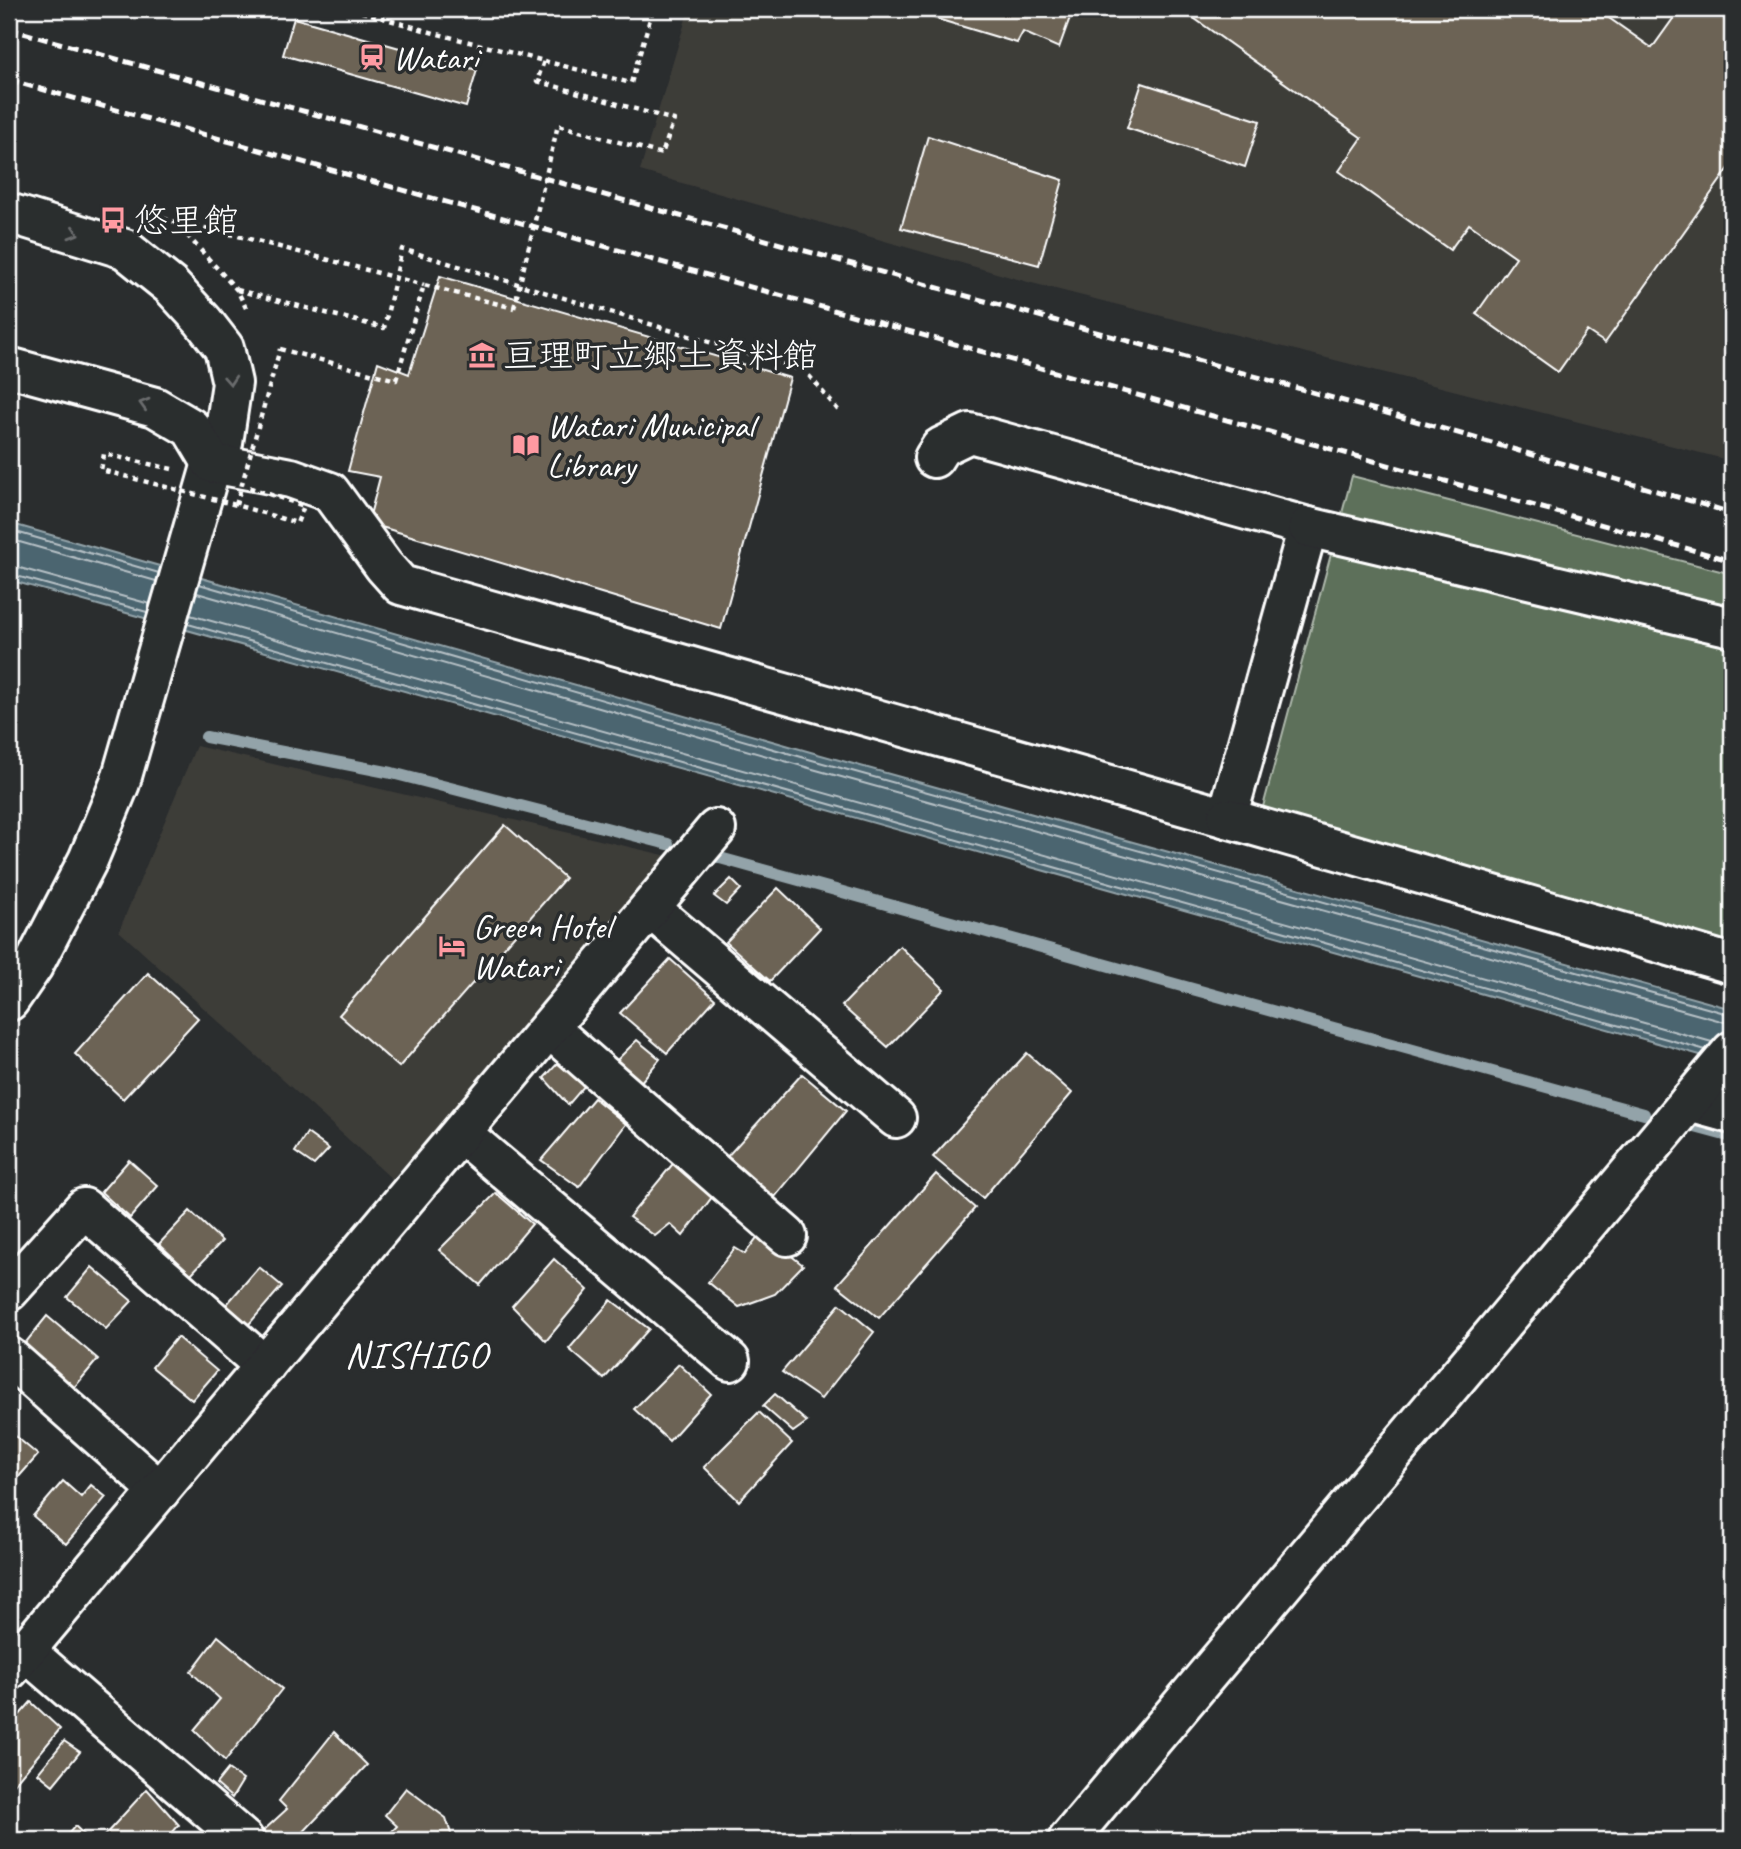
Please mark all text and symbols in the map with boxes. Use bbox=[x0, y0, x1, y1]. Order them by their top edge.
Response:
place label: Watari bbox=[393, 35, 483, 80]
station icon: Watari bbox=[357, 42, 387, 72]
place label: 悠里館 bbox=[134, 198, 239, 243]
bus stop icon: 悠里館 bbox=[98, 205, 128, 235]
one-way arrow bbox=[68, 225, 80, 240]
place label: 亘理町立郷土資料館 bbox=[503, 333, 818, 378]
museum icon: 亘理町立郷土資料館 bbox=[467, 340, 497, 370]
one-way arrow bbox=[222, 375, 237, 386]
one-way arrow bbox=[139, 398, 151, 413]
place label: Watari Municipal Library bbox=[547, 403, 760, 488]
library icon: Watari Municipal Library bbox=[511, 430, 541, 460]
place label: Green Hotel Watari bbox=[473, 904, 617, 989]
hotel icon: Green Hotel Watari bbox=[437, 931, 467, 961]
district label: NISHIGO bbox=[345, 1331, 491, 1378]

